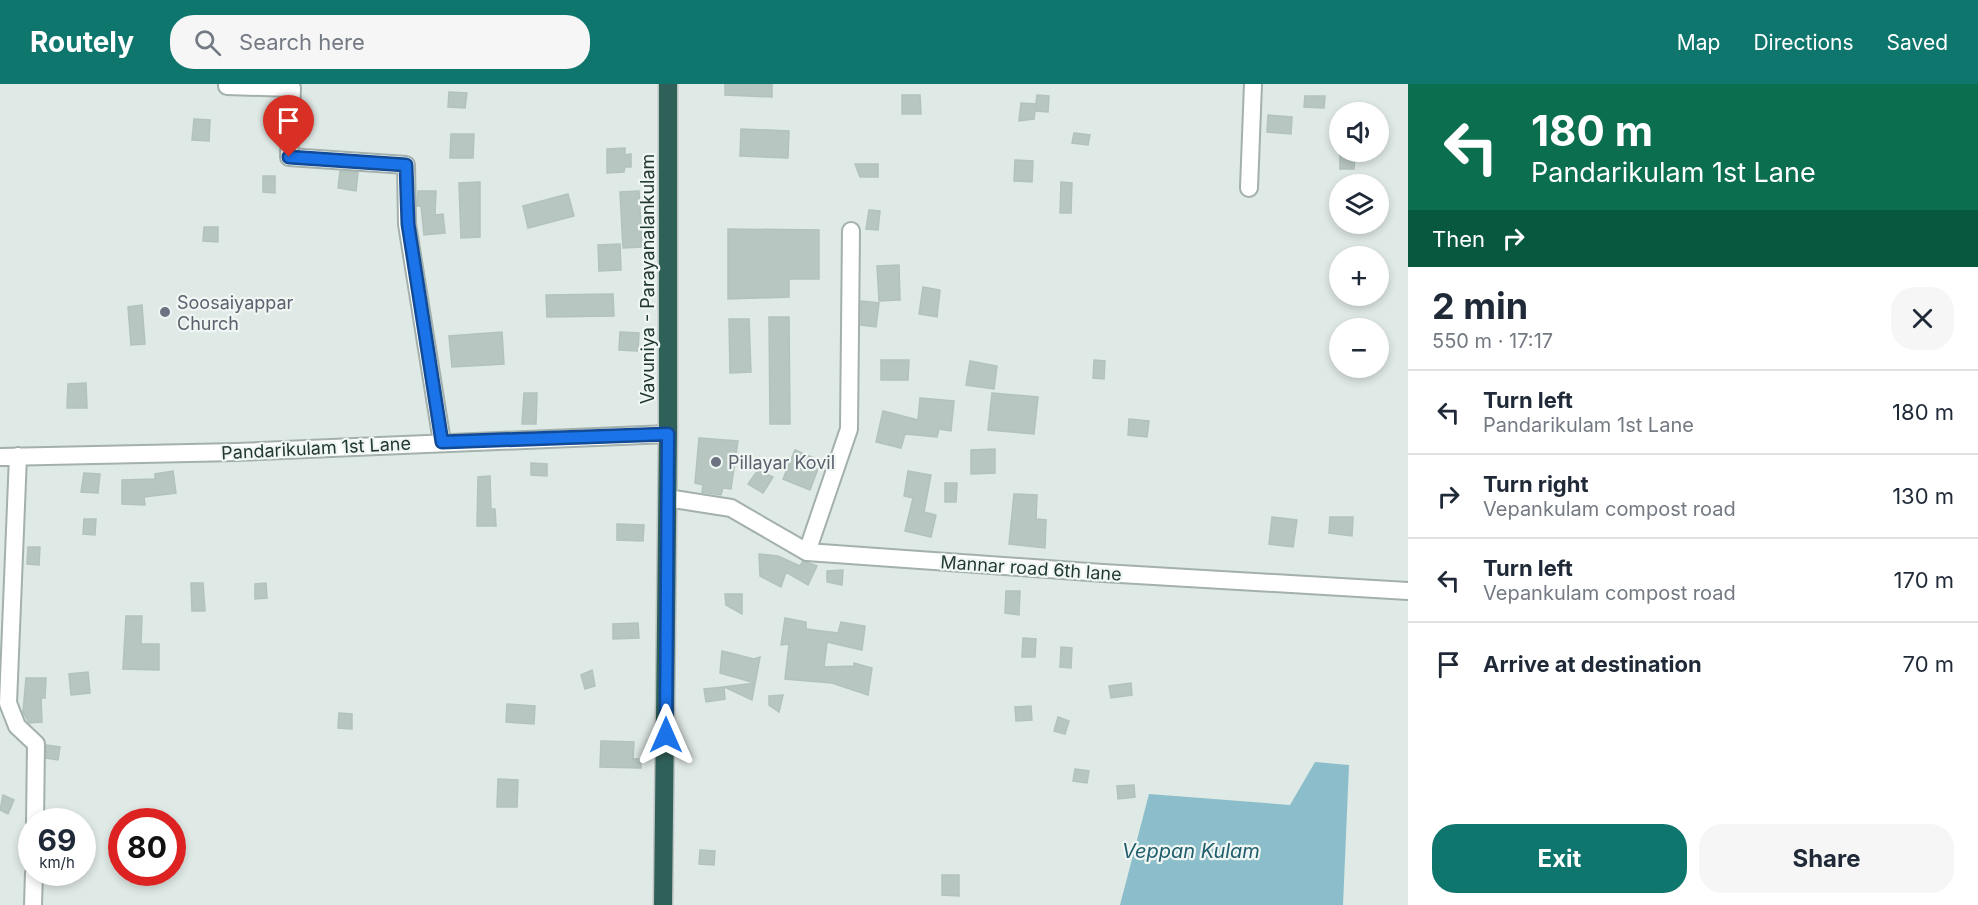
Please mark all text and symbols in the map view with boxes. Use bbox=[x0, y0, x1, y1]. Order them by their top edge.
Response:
search box bbox=[170, 15, 590, 69]
text: Routely bbox=[30, 25, 134, 59]
icon: search bbox=[191, 26, 224, 59]
text: Search here bbox=[239, 29, 365, 55]
text: Map bbox=[1677, 30, 1720, 55]
text: Directions bbox=[1753, 30, 1854, 55]
text: Saved bbox=[1887, 30, 1948, 55]
pin bbox=[263, 95, 314, 157]
map controls bbox=[1329, 102, 1389, 378]
button: sound bbox=[1329, 102, 1389, 162]
icon: arrive bbox=[272, 104, 305, 137]
text: 180 m bbox=[1531, 105, 1653, 156]
icon: left bbox=[1432, 108, 1510, 186]
street label: Vavuniya - Parayanalankulam bbox=[637, 154, 658, 404]
text: Pandarikulam 1st Lane bbox=[1531, 156, 1816, 189]
button: layers bbox=[1329, 174, 1389, 234]
icon: right bbox=[1497, 222, 1530, 255]
text: Then bbox=[1432, 226, 1485, 252]
button: + bbox=[1329, 246, 1389, 306]
text: 2 min bbox=[1432, 284, 1528, 328]
button: close bbox=[1891, 287, 1954, 350]
place label: Soosaiyappar Church bbox=[177, 292, 294, 334]
marker: Soosaiyappar Church bbox=[158, 305, 172, 319]
button: − bbox=[1329, 318, 1389, 378]
text: 550 m · 17:17 bbox=[1432, 329, 1553, 353]
text: Turn left bbox=[1483, 387, 1573, 413]
icon: left bbox=[1432, 396, 1465, 429]
text: 180 m bbox=[1892, 399, 1954, 425]
text: Pandarikulam 1st Lane bbox=[1483, 413, 1694, 437]
street label: Pandarikulam 1st Lane bbox=[221, 433, 411, 463]
place label: Pillayar Kovil bbox=[728, 452, 835, 473]
marker: Pillayar Kovil bbox=[709, 455, 723, 469]
text: Turn right bbox=[1483, 471, 1589, 497]
icon: right bbox=[1432, 480, 1465, 513]
text: 130 m bbox=[1892, 483, 1954, 509]
text: Vepankulam compost road bbox=[1483, 497, 1736, 521]
street label: Mannar road 6th lane bbox=[940, 551, 1122, 585]
text: Turn left bbox=[1483, 555, 1573, 581]
icon: left bbox=[1432, 564, 1465, 597]
text: 170 m bbox=[1894, 567, 1954, 593]
text: Vepankulam compost road bbox=[1483, 581, 1736, 605]
icon: arrive bbox=[1432, 648, 1465, 681]
text: Arrive at destination bbox=[1483, 651, 1702, 677]
text: 70 m bbox=[1903, 651, 1954, 677]
position arrow bbox=[634, 703, 698, 767]
speed limit sign: 80 bbox=[108, 808, 186, 886]
text: 69 bbox=[38, 822, 76, 858]
button: Exit bbox=[1432, 824, 1687, 893]
button: Share bbox=[1699, 824, 1954, 893]
water label: Veppan Kulam bbox=[1122, 839, 1260, 863]
text: km/h bbox=[39, 853, 75, 872]

